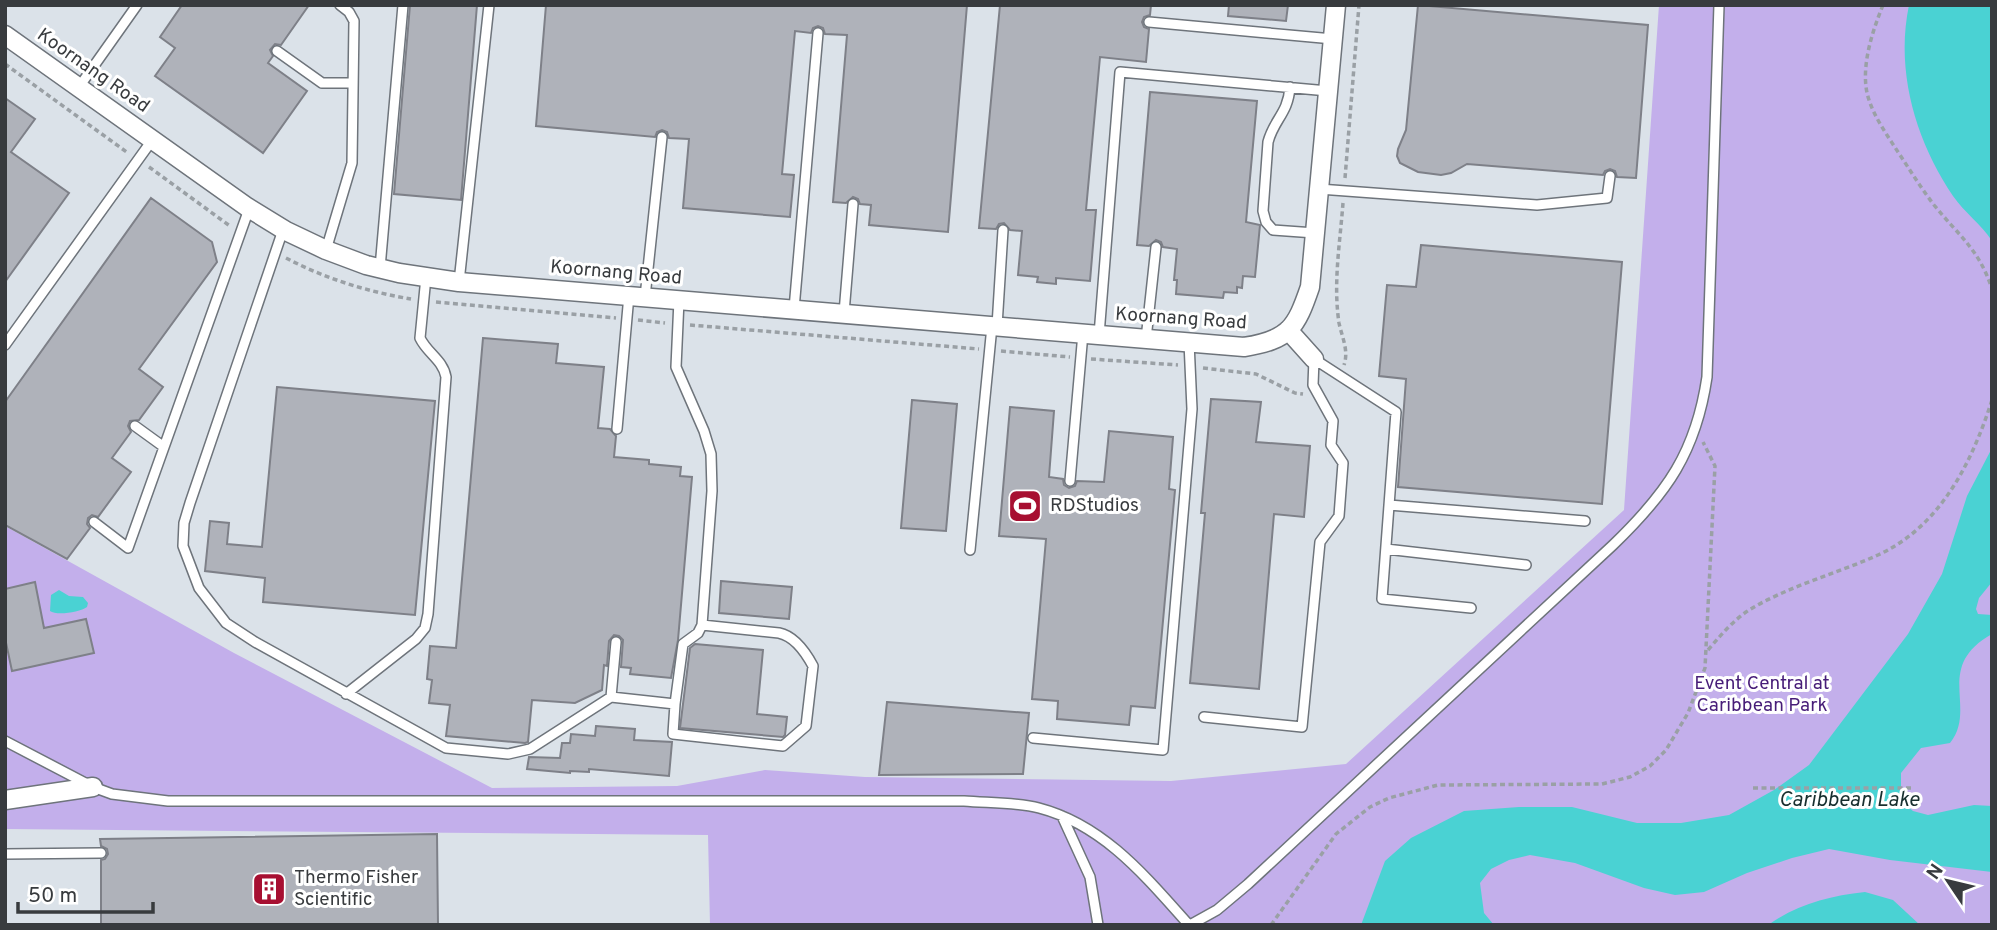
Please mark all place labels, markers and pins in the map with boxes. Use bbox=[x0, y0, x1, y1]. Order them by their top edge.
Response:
sports icon: RDStudios bbox=[1006, 487, 1044, 525]
place label: RDStudios bbox=[1050, 494, 1139, 518]
place label: Thermo Fisher Scientific bbox=[294, 866, 419, 912]
building icon: Thermo Fisher Scientific bbox=[250, 870, 288, 908]

